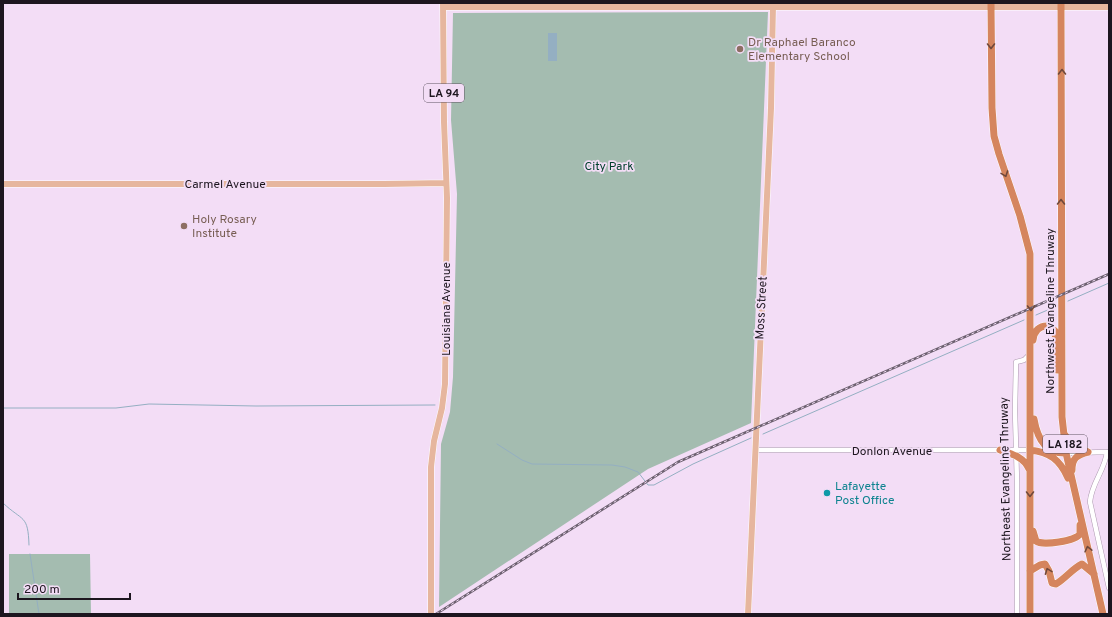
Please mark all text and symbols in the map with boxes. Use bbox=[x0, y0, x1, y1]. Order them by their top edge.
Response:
place label: Dr Raphael Baranco Elementary School bbox=[748, 35, 856, 65]
one-way arrow bbox=[987, 43, 995, 49]
marker: Dr Raphael Baranco Elementary School bbox=[735, 44, 745, 54]
one-way arrow bbox=[1058, 69, 1066, 75]
road number: LA 94 bbox=[424, 84, 464, 102]
park label: City Park bbox=[584, 159, 634, 175]
one-way arrow bbox=[1001, 170, 1009, 177]
street label: Carmel Avenue bbox=[184, 177, 266, 193]
one-way arrow bbox=[1057, 199, 1065, 205]
place label: Holy Rosary Institute bbox=[192, 212, 257, 242]
marker: Holy Rosary Institute bbox=[179, 221, 189, 231]
street label: Northwest Evangeline Thruway bbox=[1043, 228, 1059, 394]
street label: Louisiana Avenue bbox=[439, 262, 455, 356]
street label: Moss Street bbox=[752, 276, 772, 340]
one-way arrow bbox=[1027, 305, 1035, 311]
street label: Northeast Evangeline Thruway bbox=[997, 397, 1015, 561]
road number: LA 182 bbox=[1043, 435, 1087, 453]
street label: Donlon Avenue bbox=[852, 444, 932, 460]
place label: Lafayette Post Office bbox=[835, 479, 895, 509]
marker: Lafayette Post Office bbox=[822, 488, 832, 498]
one-way arrow bbox=[1026, 491, 1034, 497]
one-way arrow bbox=[1085, 545, 1093, 552]
one-way arrow bbox=[1044, 568, 1052, 575]
scale bar bbox=[18, 575, 130, 601]
text: 200 m bbox=[24, 582, 60, 598]

